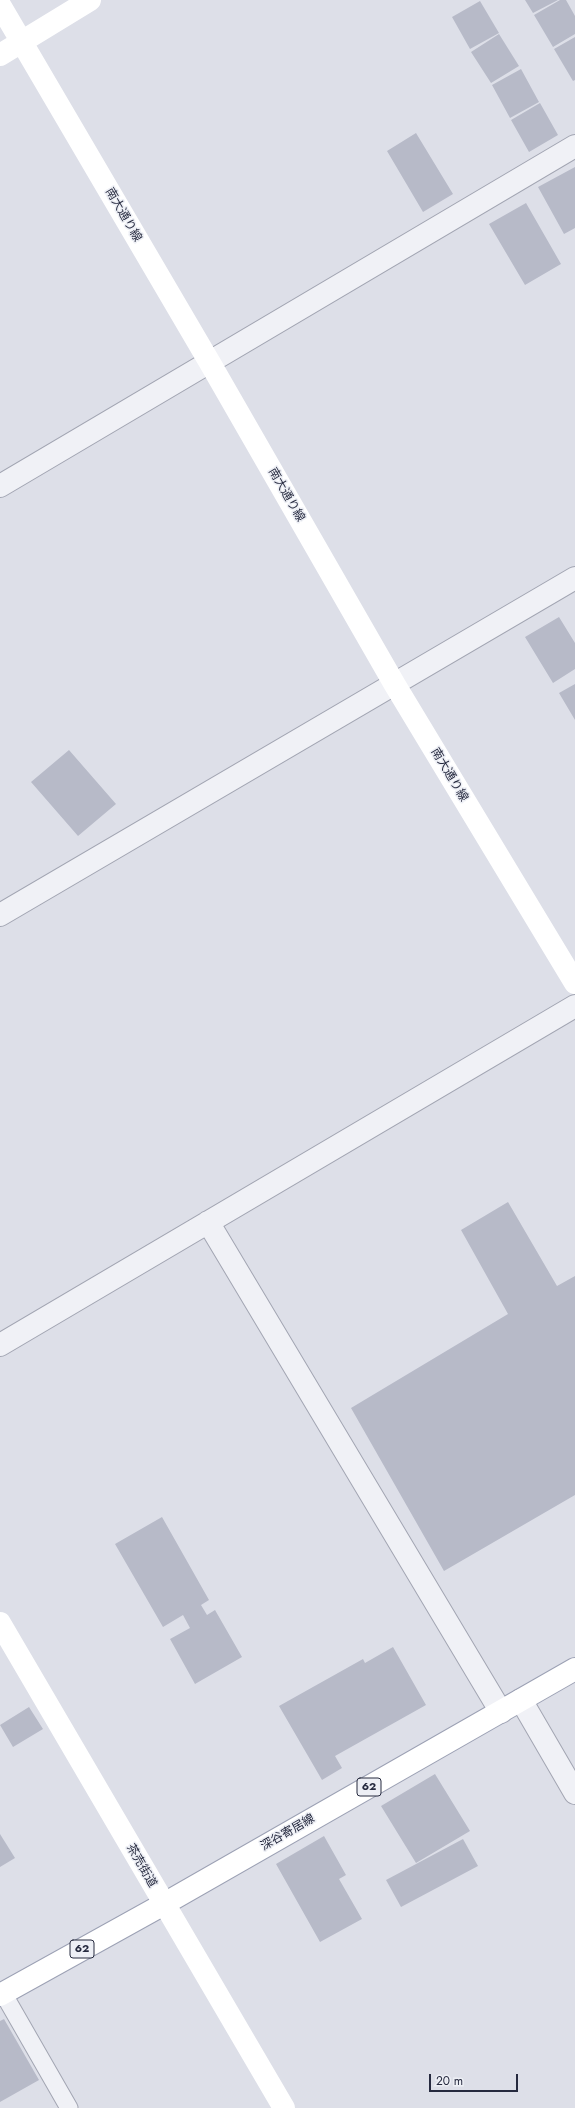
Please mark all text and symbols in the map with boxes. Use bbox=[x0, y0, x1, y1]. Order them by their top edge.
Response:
street label: 南大通り線 bbox=[102, 185, 144, 245]
street label: 南大通り線 bbox=[265, 465, 307, 525]
street label: 南大通り線 bbox=[427, 746, 471, 804]
road number: 62 bbox=[357, 1778, 381, 1796]
street label: 深谷寄居線 bbox=[258, 1812, 318, 1854]
street label: 茶売街道 bbox=[123, 1842, 159, 1890]
road number: 62 bbox=[70, 1940, 94, 1958]
scale bar bbox=[431, 2066, 520, 2092]
text: 20 m bbox=[436, 2072, 463, 2090]

